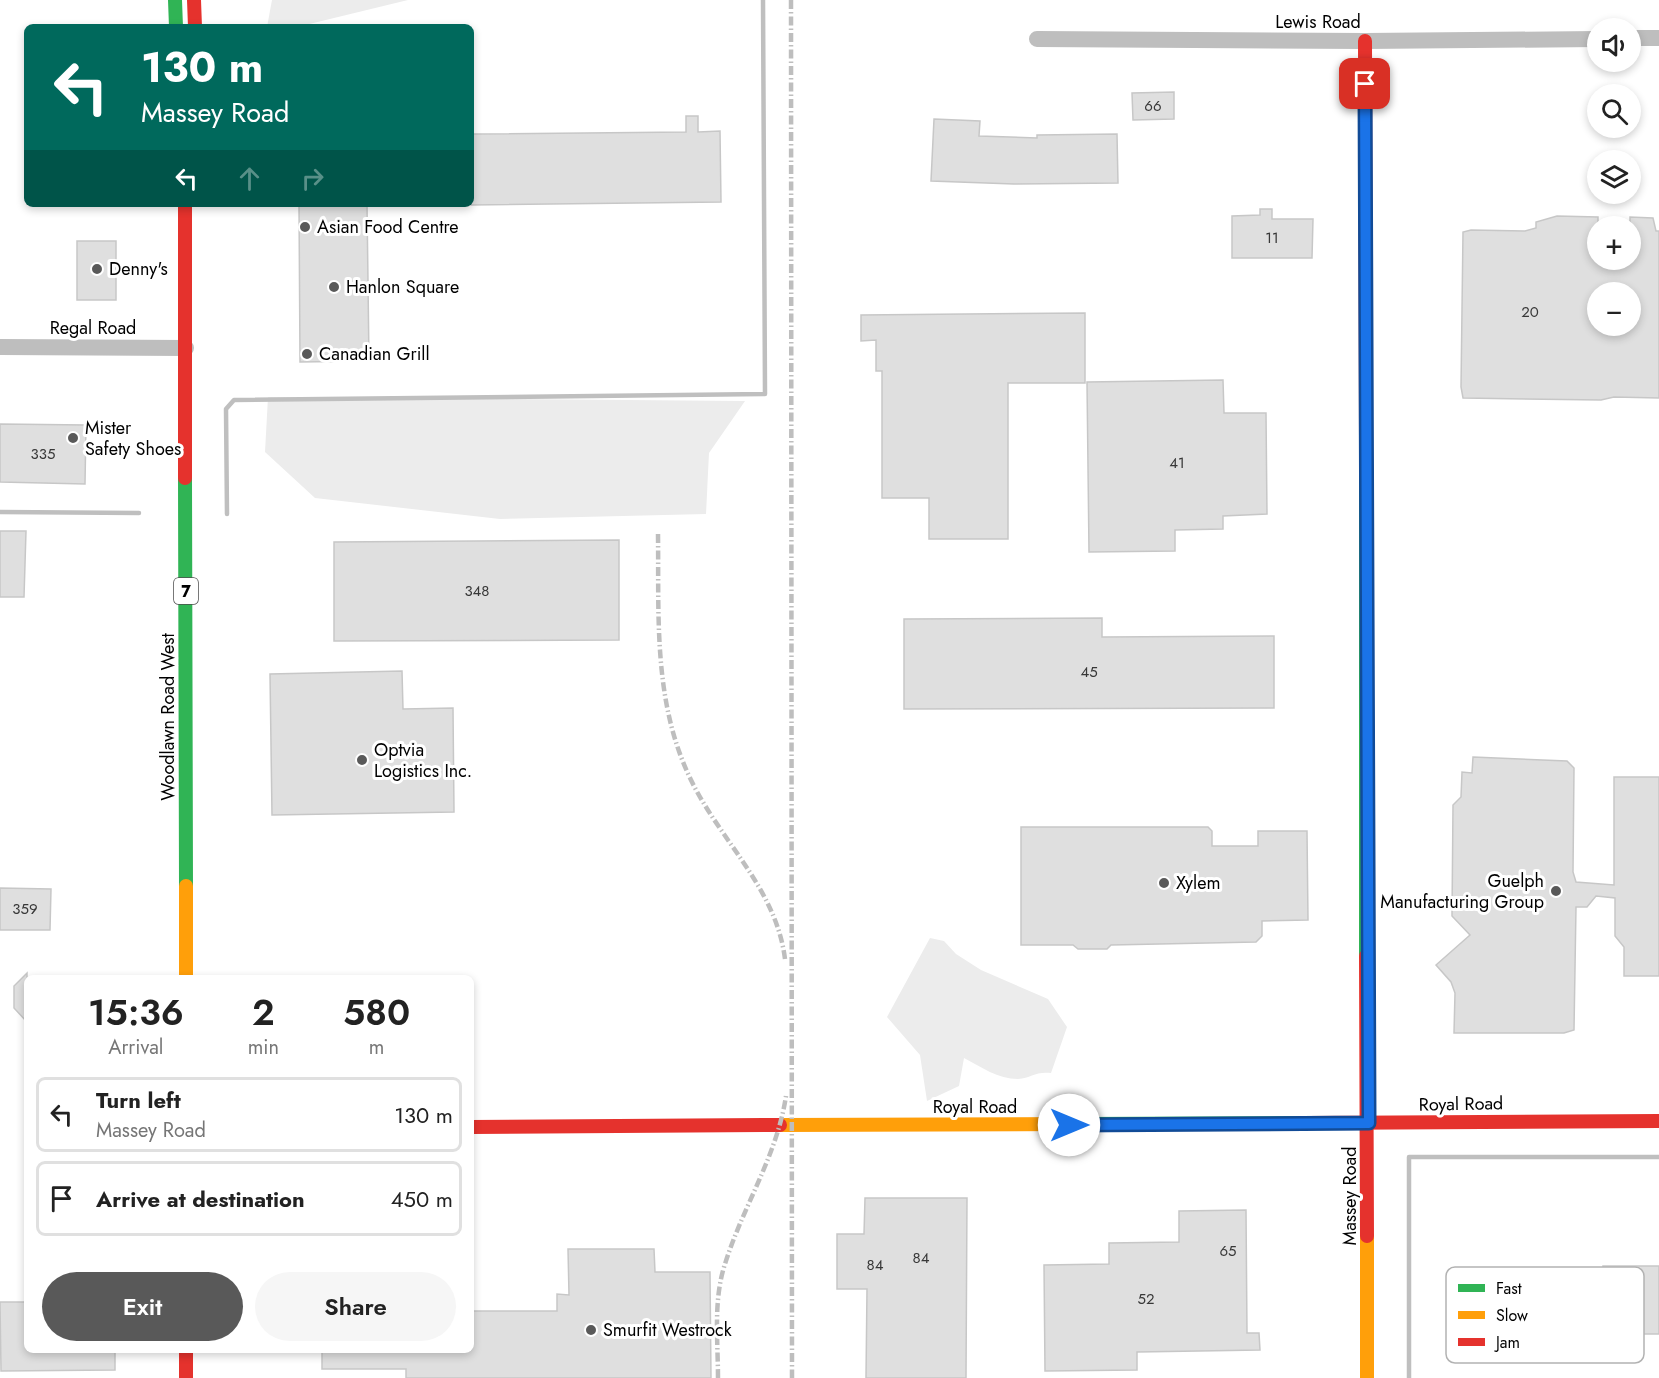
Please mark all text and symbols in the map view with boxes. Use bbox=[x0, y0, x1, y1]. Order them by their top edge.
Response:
street label: Lewis Road bbox=[1275, 9, 1361, 35]
map controls bbox=[1587, 18, 1641, 336]
button: sound bbox=[1587, 18, 1641, 72]
text: 130 m bbox=[141, 37, 263, 98]
icon: left bbox=[42, 48, 120, 126]
pin bbox=[1339, 58, 1390, 109]
icon: arrive bbox=[1348, 67, 1381, 100]
button: search bbox=[1587, 84, 1641, 138]
text: Massey Road bbox=[141, 93, 289, 132]
house number: 66 bbox=[1144, 95, 1162, 117]
button: layers bbox=[1587, 150, 1641, 204]
icon: left bbox=[170, 162, 203, 195]
icon: ahead bbox=[233, 162, 266, 195]
icon: right bbox=[296, 162, 329, 195]
place label: Asian Food Centre bbox=[317, 214, 459, 240]
button: + bbox=[1587, 216, 1641, 270]
marker: Asian Food Centre bbox=[298, 220, 312, 234]
house number: 11 bbox=[1265, 227, 1279, 249]
place label: Denny's bbox=[109, 256, 168, 282]
marker: Denny's bbox=[90, 262, 104, 276]
place label: Hanlon Square bbox=[346, 274, 459, 300]
marker: Hanlon Square bbox=[327, 280, 341, 294]
button: − bbox=[1587, 282, 1641, 336]
house number: 20 bbox=[1521, 301, 1539, 323]
street label: Regal Road bbox=[50, 315, 136, 341]
place label: Canadian Grill bbox=[319, 341, 430, 367]
marker: Canadian Grill bbox=[300, 347, 314, 361]
place label: Mister Safety Shoes bbox=[85, 415, 181, 462]
marker: Mister Safety Shoes bbox=[66, 431, 80, 445]
house number: 335 bbox=[31, 443, 55, 465]
house number: 41 bbox=[1169, 452, 1185, 474]
road number: 7 bbox=[174, 578, 198, 604]
house number: 348 bbox=[464, 580, 490, 602]
street label: Woodlawn Road West bbox=[155, 633, 181, 801]
house number: 45 bbox=[1080, 661, 1098, 683]
place label: Optvia Logistics Inc. bbox=[374, 737, 472, 784]
marker: Optvia Logistics Inc. bbox=[355, 753, 369, 767]
place label: Guelph Manufacturing Group bbox=[1380, 868, 1544, 915]
place label: Xylem bbox=[1176, 870, 1220, 896]
marker: Xylem bbox=[1157, 876, 1171, 890]
marker: Guelph Manufacturing Group bbox=[1549, 884, 1563, 898]
house number: 359 bbox=[12, 898, 38, 920]
text: 15:36 bbox=[88, 986, 184, 1038]
text: 2 bbox=[252, 986, 275, 1038]
text: 580 bbox=[343, 986, 410, 1038]
text: Arrival bbox=[108, 1033, 163, 1062]
text: min bbox=[248, 1033, 279, 1062]
text: m bbox=[369, 1033, 384, 1062]
text: Turn left bbox=[96, 1084, 181, 1116]
street label: Royal Road bbox=[1418, 1090, 1504, 1118]
position arrow bbox=[1037, 1093, 1101, 1157]
street label: Royal Road bbox=[933, 1094, 1017, 1120]
icon: left bbox=[45, 1098, 78, 1131]
text: 130 m bbox=[394, 1099, 453, 1131]
text: Massey Road bbox=[96, 1116, 206, 1145]
street label: Massey Road bbox=[1337, 1147, 1363, 1245]
icon: arrive bbox=[45, 1182, 78, 1215]
text: Arrive at destination bbox=[96, 1183, 305, 1215]
text: 450 m bbox=[391, 1183, 453, 1215]
house number: 65 bbox=[1219, 1240, 1237, 1262]
house number: 84 bbox=[913, 1247, 930, 1269]
house number: 84 bbox=[867, 1254, 884, 1276]
legend bbox=[1446, 1267, 1644, 1363]
button: Exit bbox=[42, 1272, 243, 1341]
button: Share bbox=[255, 1272, 456, 1341]
text: Fast bbox=[1496, 1277, 1522, 1300]
house number: 52 bbox=[1138, 1288, 1155, 1310]
text: Slow bbox=[1496, 1304, 1528, 1327]
place label: Smurfit Westrock bbox=[603, 1317, 732, 1343]
marker: Smurfit Westrock bbox=[584, 1323, 598, 1337]
text: Jam bbox=[1494, 1331, 1520, 1354]

